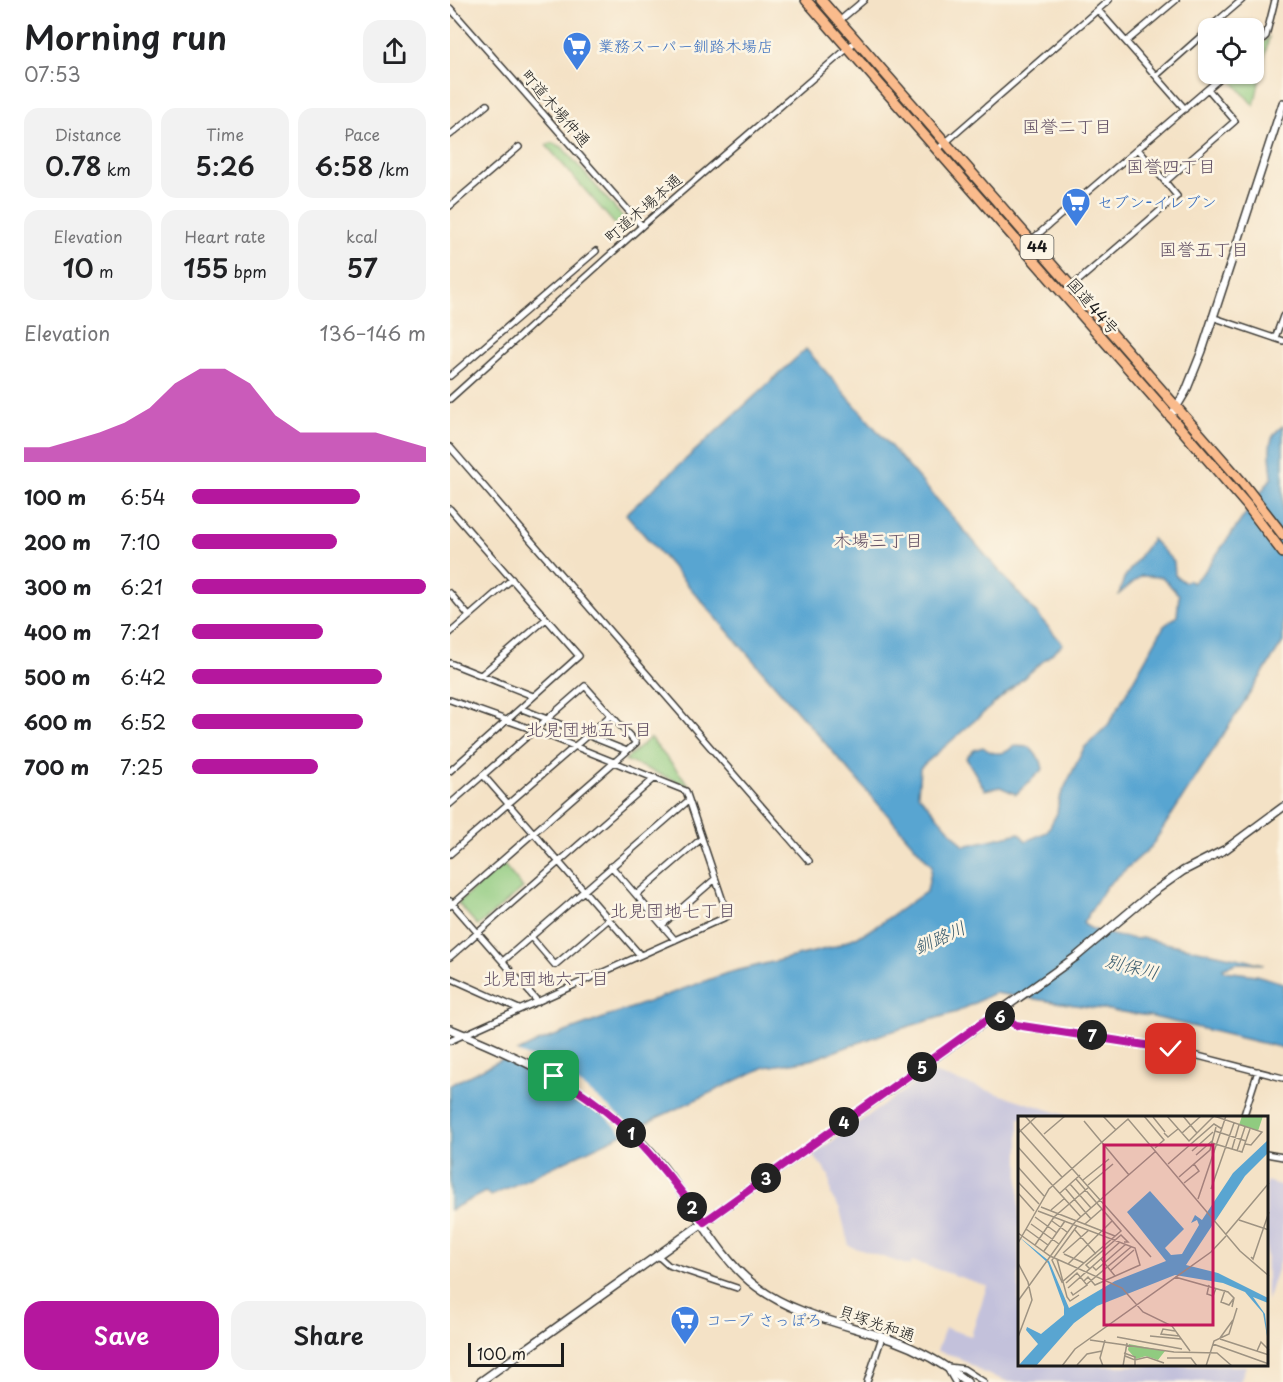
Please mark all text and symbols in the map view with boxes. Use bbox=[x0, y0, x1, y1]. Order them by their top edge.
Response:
text: Morning run bbox=[24, 11, 227, 61]
map controls bbox=[1198, 18, 1264, 84]
button: locate bbox=[1198, 18, 1264, 84]
button: share bbox=[363, 20, 426, 83]
supermarket icon: 業務スーパー釧路木場店 bbox=[561, 30, 593, 72]
place label: 業務スーパー釧路木場店 bbox=[598, 33, 773, 57]
text: 07:53 bbox=[24, 59, 81, 89]
street label: 町道木場仲通 bbox=[516, 63, 597, 151]
district label: 国誉二丁目 bbox=[1022, 112, 1112, 139]
text: Distance bbox=[54, 122, 122, 146]
text: Time bbox=[206, 122, 244, 146]
text: Pace bbox=[344, 122, 380, 146]
text: 0.78 bbox=[45, 146, 102, 185]
text: 5:26 bbox=[195, 146, 255, 185]
text: 6:58 bbox=[315, 146, 373, 185]
district label: 国誉四丁目 bbox=[1126, 152, 1216, 179]
text: km bbox=[102, 157, 131, 181]
text: /km bbox=[373, 157, 409, 181]
street label: 町道木場本通 bbox=[598, 167, 686, 248]
supermarket icon: セブン-イレブン bbox=[1060, 186, 1092, 228]
place label: セブン-イレブン bbox=[1097, 189, 1217, 213]
text: Elevation bbox=[53, 224, 123, 248]
text: Heart rate bbox=[185, 224, 265, 248]
text: kcal bbox=[346, 224, 378, 248]
road number: 44 bbox=[1020, 235, 1054, 259]
district label: 国誉五丁目 bbox=[1159, 235, 1249, 262]
text: 10 bbox=[62, 248, 94, 287]
text: 155 bbox=[183, 248, 228, 287]
text: 57 bbox=[346, 248, 378, 287]
text: m bbox=[94, 259, 114, 283]
text: bpm bbox=[228, 259, 267, 283]
street label: 国道44号 bbox=[1062, 271, 1126, 339]
text: Elevation bbox=[24, 318, 110, 348]
text: 136–146 m bbox=[320, 318, 426, 348]
text: 100 m bbox=[24, 482, 86, 512]
text: 6:54 bbox=[120, 482, 166, 512]
district label: 木場三丁目 bbox=[833, 526, 923, 553]
text: 200 m bbox=[24, 527, 91, 557]
text: 7:10 bbox=[120, 527, 160, 557]
text: 300 m bbox=[24, 572, 92, 602]
text: 6:21 bbox=[120, 572, 163, 602]
text: 400 m bbox=[24, 617, 92, 647]
text: 7:21 bbox=[120, 617, 160, 647]
text: 500 m bbox=[24, 662, 91, 692]
text: 6:42 bbox=[120, 662, 166, 692]
text: 600 m bbox=[24, 707, 92, 737]
text: 6:52 bbox=[120, 707, 166, 737]
district label: 北見団地五丁目 bbox=[526, 715, 652, 742]
text: 700 m bbox=[24, 752, 89, 782]
text: 7:25 bbox=[120, 752, 163, 782]
district label: 北見団地七丁目 bbox=[610, 896, 736, 923]
water label: 釧路川 bbox=[909, 913, 970, 960]
water label: 別保川 bbox=[1103, 946, 1162, 985]
district label: 北見団地六丁目 bbox=[483, 964, 609, 991]
pin: 6 bbox=[985, 1001, 1015, 1031]
text: 6 bbox=[994, 1004, 1006, 1028]
pin: 7 bbox=[1077, 1020, 1107, 1050]
text: 7 bbox=[1087, 1023, 1097, 1047]
pin bbox=[1145, 1023, 1196, 1074]
icon: check bbox=[1154, 1032, 1187, 1065]
pin bbox=[528, 1050, 579, 1101]
pin: 5 bbox=[907, 1052, 937, 1082]
text: 5 bbox=[917, 1055, 927, 1079]
icon: arrive bbox=[537, 1059, 570, 1092]
pin: 4 bbox=[829, 1107, 859, 1137]
text: 4 bbox=[839, 1110, 849, 1134]
inset map bbox=[1018, 1116, 1268, 1367]
pin: 1 bbox=[616, 1118, 646, 1148]
text: 1 bbox=[627, 1121, 635, 1145]
pin: 3 bbox=[751, 1163, 781, 1193]
text: 3 bbox=[761, 1166, 771, 1190]
pin: 2 bbox=[677, 1192, 707, 1222]
text: 2 bbox=[686, 1195, 698, 1219]
street label: 貝塚光和通 bbox=[836, 1298, 919, 1346]
button: Save bbox=[24, 1301, 219, 1370]
button: Share bbox=[231, 1301, 426, 1370]
supermarket icon: コープ さっぽろ bbox=[669, 1304, 701, 1346]
place label: コープ さっぽろ bbox=[706, 1307, 823, 1331]
scale bar bbox=[468, 1340, 564, 1368]
text: 100 m bbox=[477, 1341, 526, 1365]

